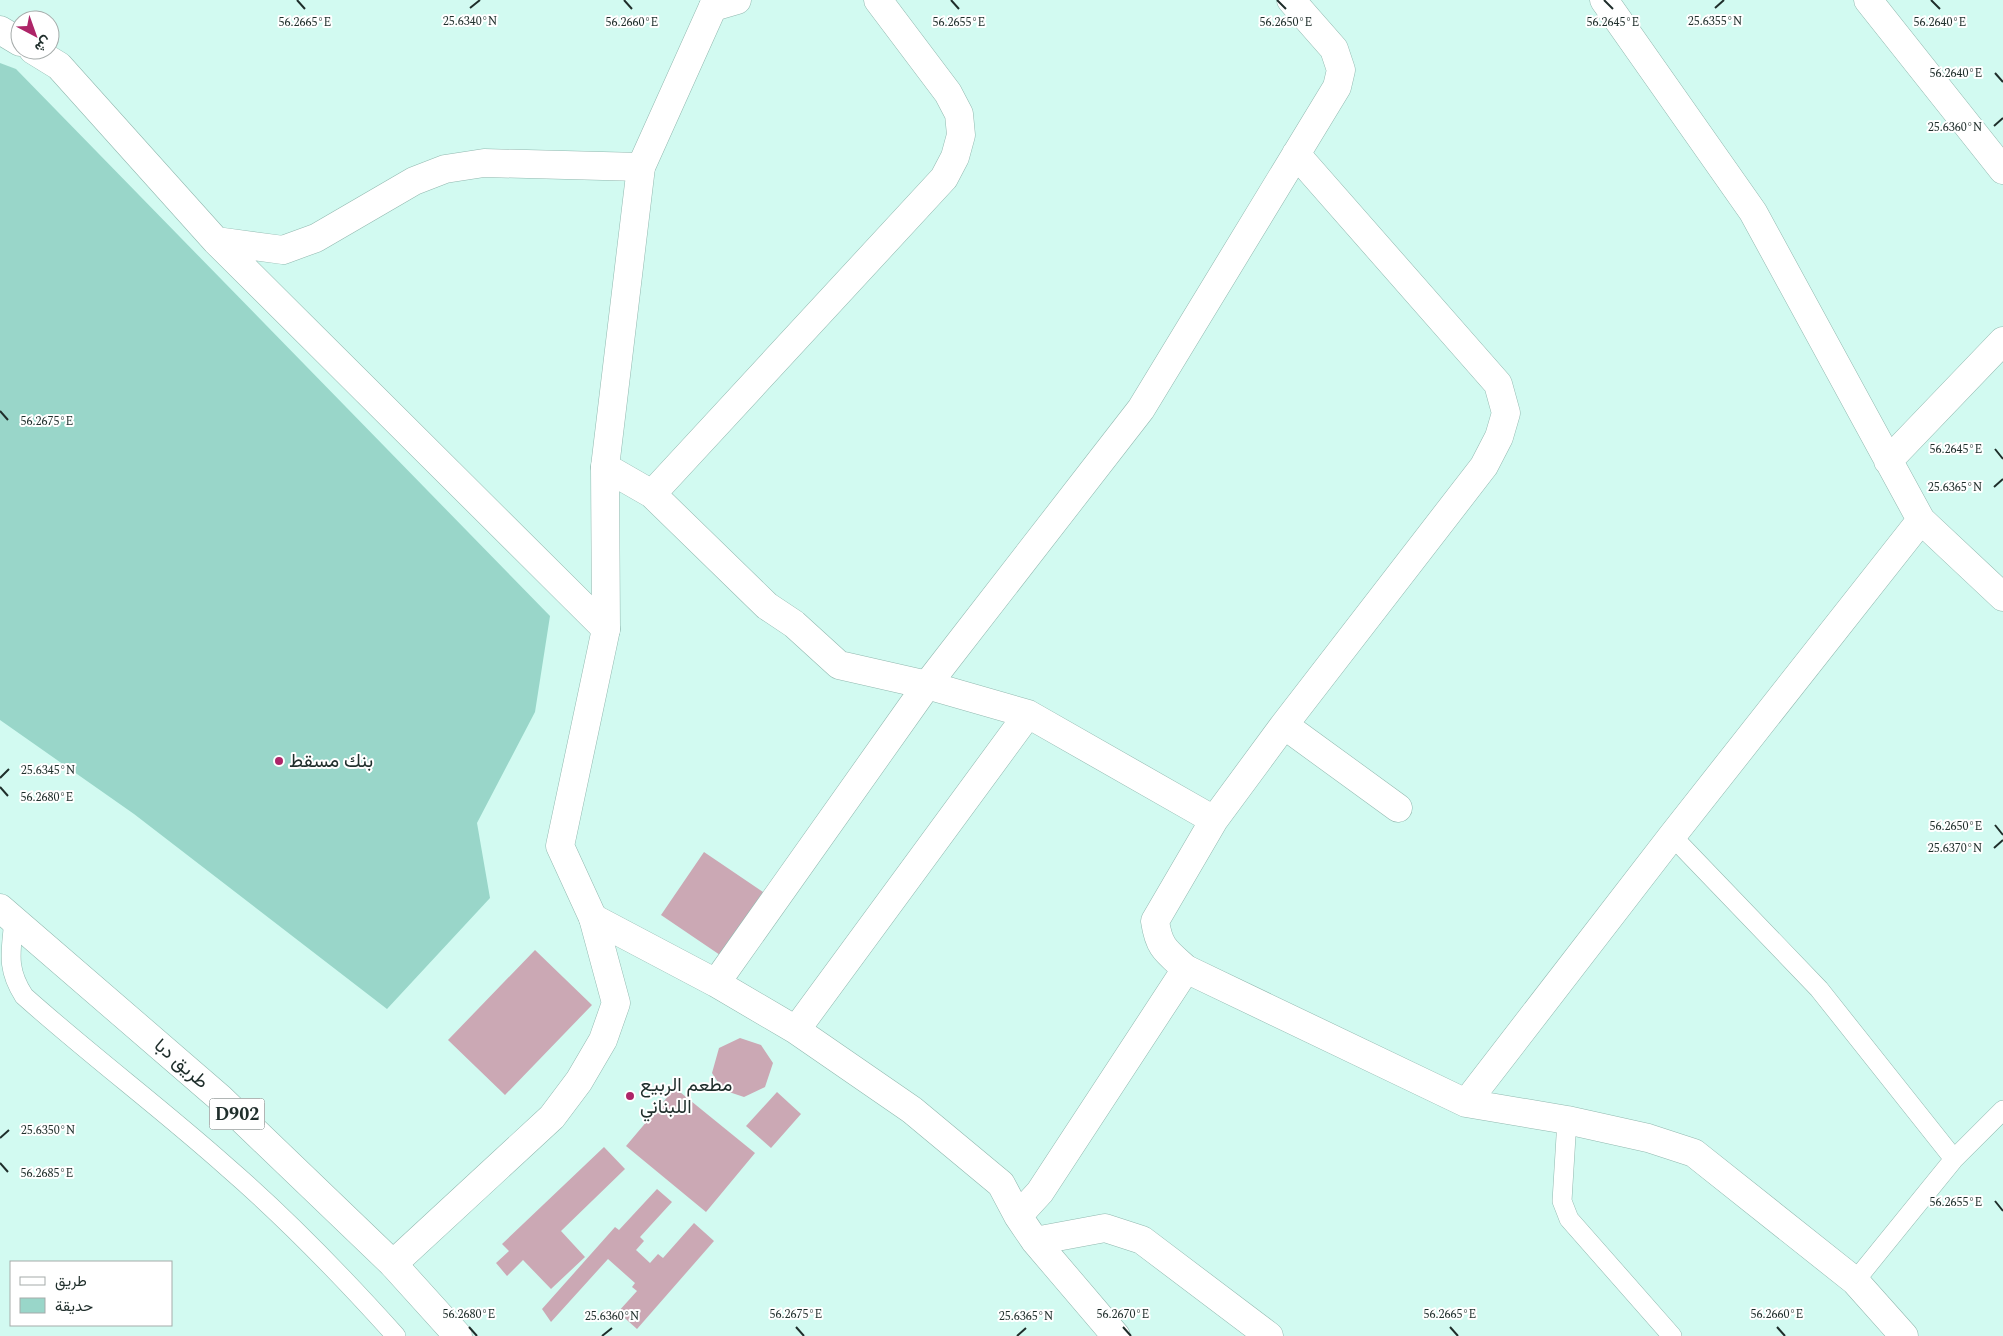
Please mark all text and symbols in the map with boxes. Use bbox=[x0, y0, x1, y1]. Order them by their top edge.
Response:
north arrow bbox=[10, 10, 60, 60]
text: 25.6340°N bbox=[443, 12, 497, 31]
text: 25.6355°N bbox=[1688, 12, 1742, 31]
text: 56.2665°E bbox=[279, 13, 331, 32]
text: 56.2660°E bbox=[606, 13, 658, 32]
text: 56.2655°E bbox=[933, 13, 985, 32]
text: 56.2650°E bbox=[1260, 13, 1312, 32]
text: 56.2645°E bbox=[1587, 13, 1639, 32]
text: 56.2640°E bbox=[1914, 13, 1966, 32]
text: ش bbox=[30, 31, 56, 58]
text: 56.2640°E bbox=[1930, 64, 1982, 83]
text: 25.6360°N bbox=[1928, 118, 1982, 137]
text: 56.2675°E bbox=[21, 412, 73, 431]
text: 56.2645°E bbox=[1930, 440, 1982, 459]
text: 25.6365°N bbox=[1928, 478, 1982, 497]
place label: بنك مسقط bbox=[289, 747, 373, 776]
marker: بنك مسقط bbox=[273, 755, 285, 767]
text: 25.6345°N bbox=[21, 761, 75, 780]
text: 56.2680°E bbox=[21, 788, 73, 807]
text: 56.2650°E bbox=[1930, 817, 1982, 836]
text: 25.6370°N bbox=[1928, 839, 1982, 858]
street label: طريق دبا bbox=[147, 1032, 215, 1096]
place label: مطعم الربيع اللبناني bbox=[640, 1071, 732, 1122]
marker: مطعم الربيع اللبناني bbox=[624, 1090, 636, 1102]
road number: D902 bbox=[210, 1098, 264, 1130]
text: 25.6350°N bbox=[21, 1121, 75, 1140]
text: 56.2685°E bbox=[21, 1164, 73, 1183]
text: 56.2655°E bbox=[1930, 1193, 1982, 1212]
legend bbox=[10, 1261, 172, 1326]
text: طريق bbox=[55, 1270, 87, 1293]
text: حديقة bbox=[55, 1295, 93, 1318]
text: 56.2680°E bbox=[443, 1305, 495, 1324]
text: 56.2675°E bbox=[770, 1305, 822, 1324]
text: 56.2670°E bbox=[1097, 1305, 1149, 1324]
text: 56.2665°E bbox=[1424, 1305, 1476, 1324]
text: 56.2660°E bbox=[1751, 1305, 1803, 1324]
text: 25.6360°N bbox=[585, 1307, 639, 1326]
text: 25.6365°N bbox=[999, 1307, 1053, 1326]

